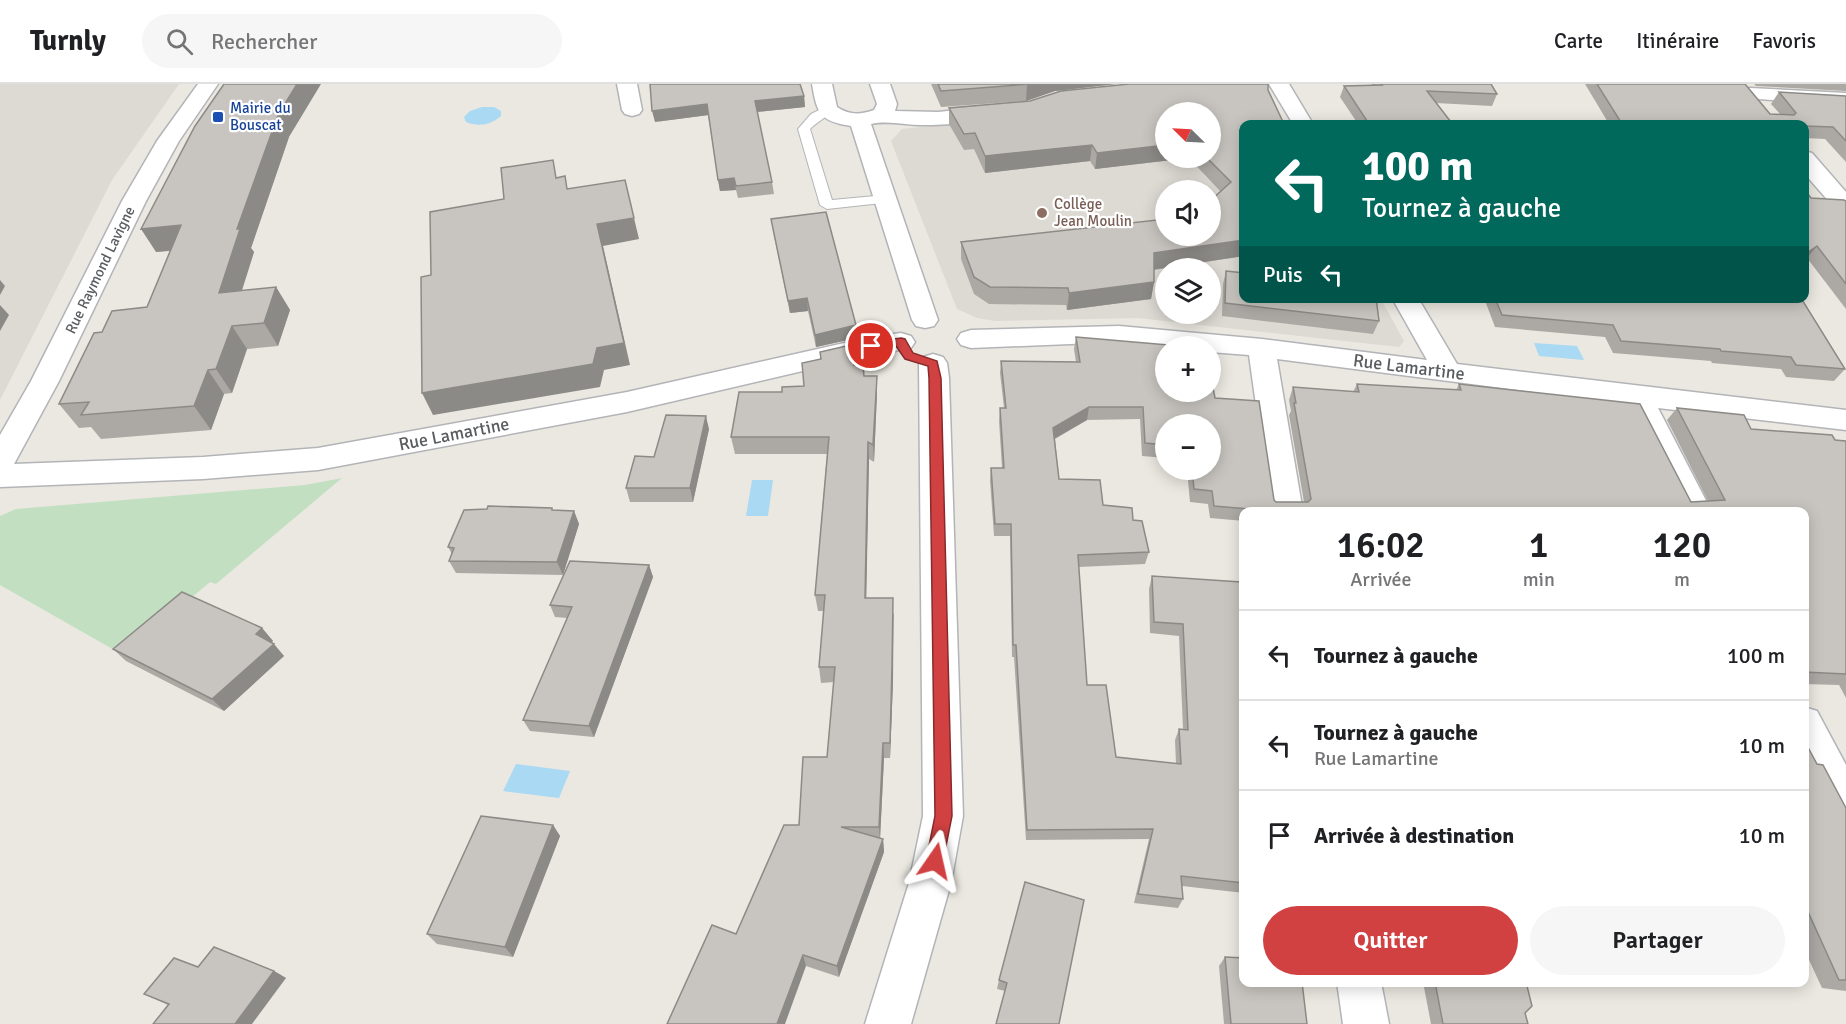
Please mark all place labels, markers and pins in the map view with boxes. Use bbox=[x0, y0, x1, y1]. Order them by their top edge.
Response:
place label: Mairie du Bouscat bbox=[230, 99, 291, 134]
marker: Mairie du Bouscat bbox=[211, 110, 225, 124]
place label: Collège Jean Moulin bbox=[1054, 195, 1132, 230]
marker: Collège Jean Moulin bbox=[1035, 206, 1049, 220]
pin bbox=[845, 320, 896, 371]

